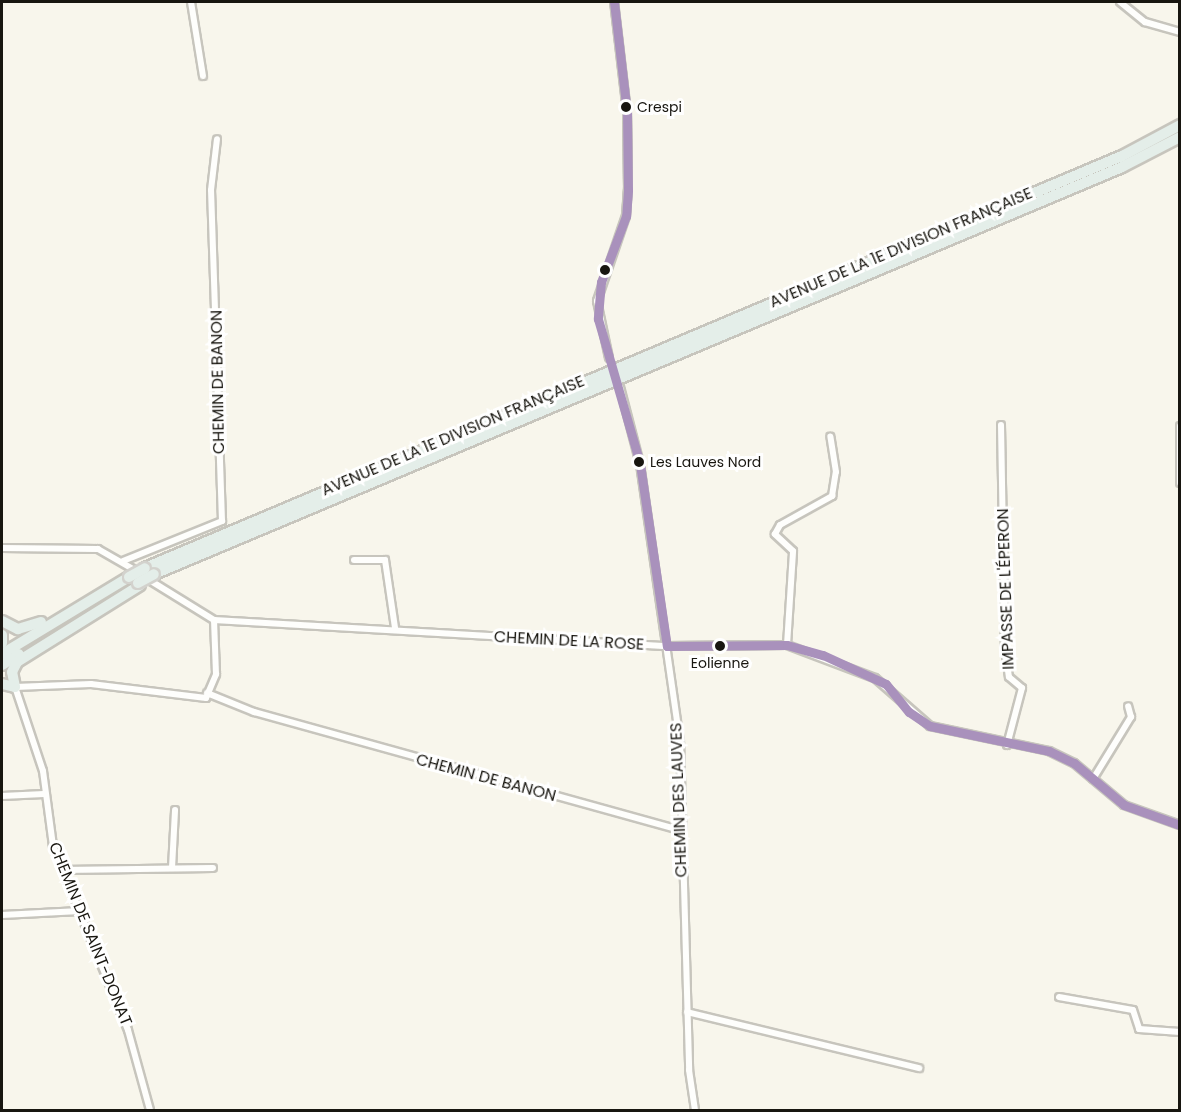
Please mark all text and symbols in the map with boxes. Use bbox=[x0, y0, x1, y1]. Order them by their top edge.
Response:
place label: Crespi bbox=[637, 99, 682, 115]
marker: Crespi bbox=[620, 101, 632, 113]
street label: AVENUE DE LA 1E DIVISION FRANÇAISE bbox=[767, 184, 1035, 312]
unlabelled marker bbox=[599, 264, 611, 276]
street label: CHEMIN DE BANON bbox=[207, 310, 229, 454]
street label: AVENUE DE LA 1E DIVISION FRANÇAISE bbox=[319, 372, 587, 500]
place label: Les Lauves Nord bbox=[650, 454, 761, 470]
marker: Les Lauves Nord bbox=[633, 456, 645, 468]
street label: IMPASSE DE L'ÉPERON bbox=[994, 508, 1018, 670]
street label: CHEMIN DE LA ROSE bbox=[493, 627, 645, 655]
marker: Eolienne bbox=[714, 640, 726, 652]
place label: Eolienne bbox=[691, 655, 749, 671]
street label: CHEMIN DES LAUVES bbox=[667, 722, 691, 878]
street label: CHEMIN DE BANON bbox=[414, 750, 558, 806]
street label: CHEMIN DE SAINT-DONAT bbox=[44, 840, 136, 1028]

